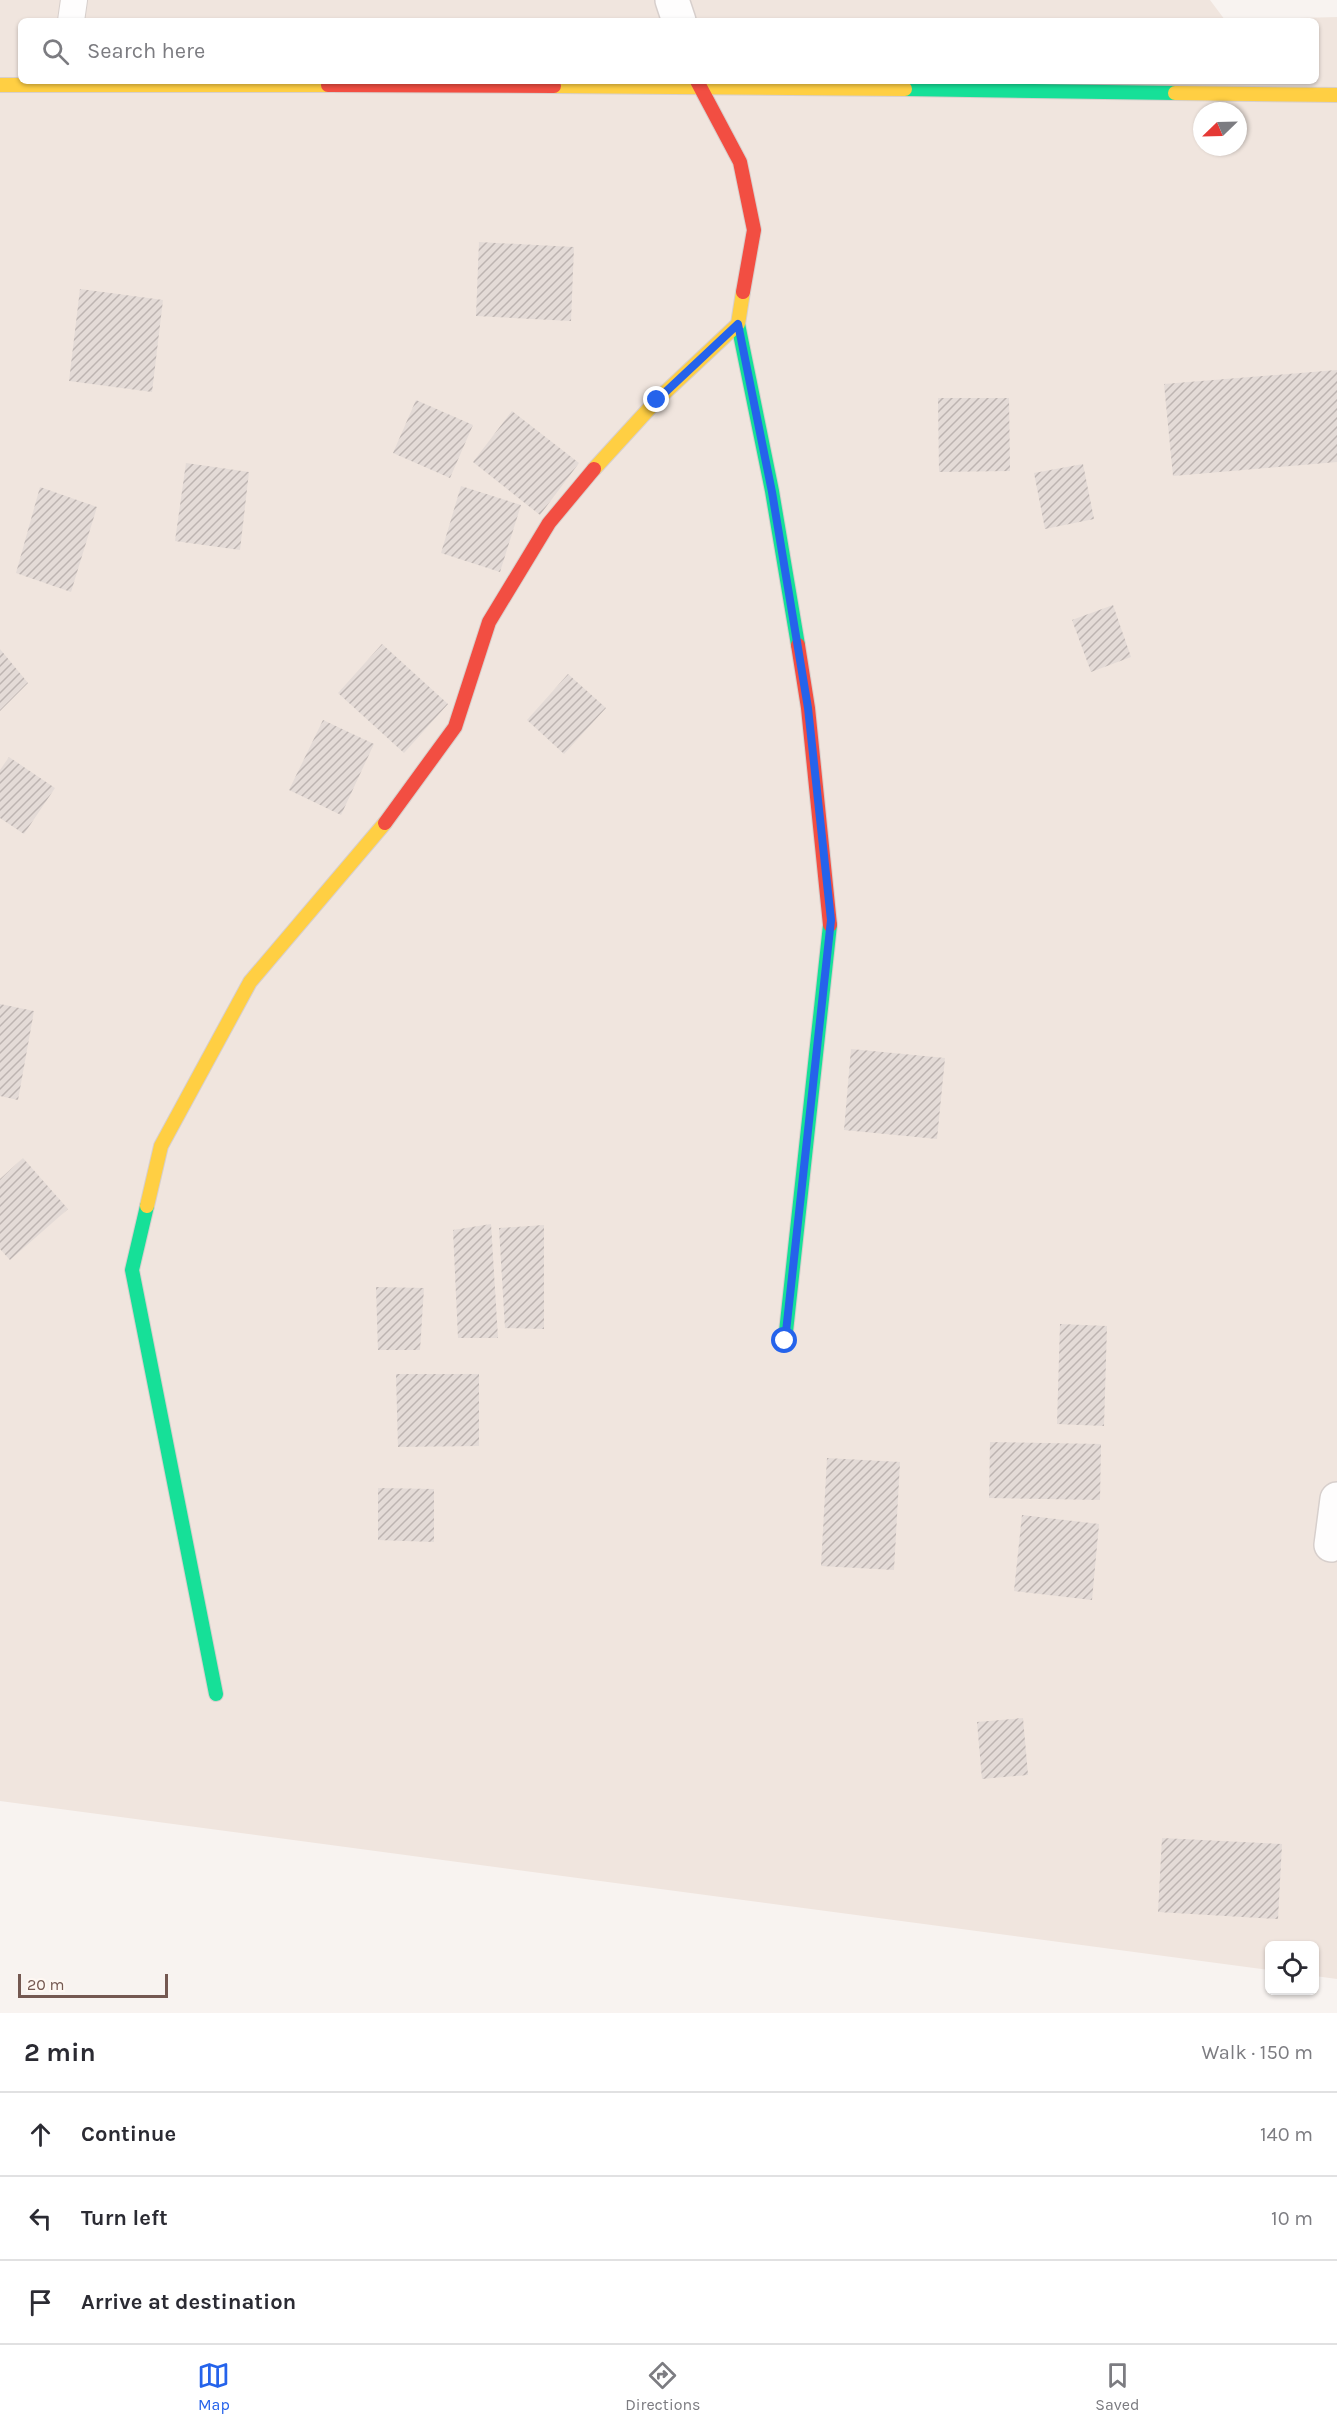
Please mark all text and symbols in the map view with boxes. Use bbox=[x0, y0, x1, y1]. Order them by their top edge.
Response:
search box bbox=[18, 18, 1319, 84]
icon: search bbox=[39, 35, 72, 68]
text: Search here bbox=[87, 38, 205, 64]
north arrow bbox=[1193, 102, 1247, 156]
route end bbox=[643, 386, 669, 412]
route start bbox=[771, 1327, 797, 1353]
map controls bbox=[1265, 1941, 1319, 1995]
button: locate bbox=[1265, 1941, 1319, 1995]
scale bar bbox=[18, 1971, 168, 1998]
text: 20 m bbox=[27, 1975, 65, 1994]
text: 2 min bbox=[24, 2037, 96, 2068]
text: Walk · 150 m bbox=[1202, 2041, 1313, 2064]
icon: ahead bbox=[24, 2118, 57, 2151]
text: Continue bbox=[81, 2121, 176, 2147]
text: 140 m bbox=[1260, 2123, 1313, 2146]
icon: left bbox=[24, 2202, 57, 2235]
text: Turn left bbox=[81, 2205, 168, 2231]
text: 10 m bbox=[1271, 2207, 1313, 2230]
icon: arrive bbox=[24, 2286, 57, 2319]
text: Arrive at destination bbox=[81, 2289, 296, 2315]
tab: Map bbox=[197, 2359, 230, 2414]
tab: Directions bbox=[625, 2359, 700, 2414]
tab: Saved bbox=[1095, 2359, 1140, 2414]

